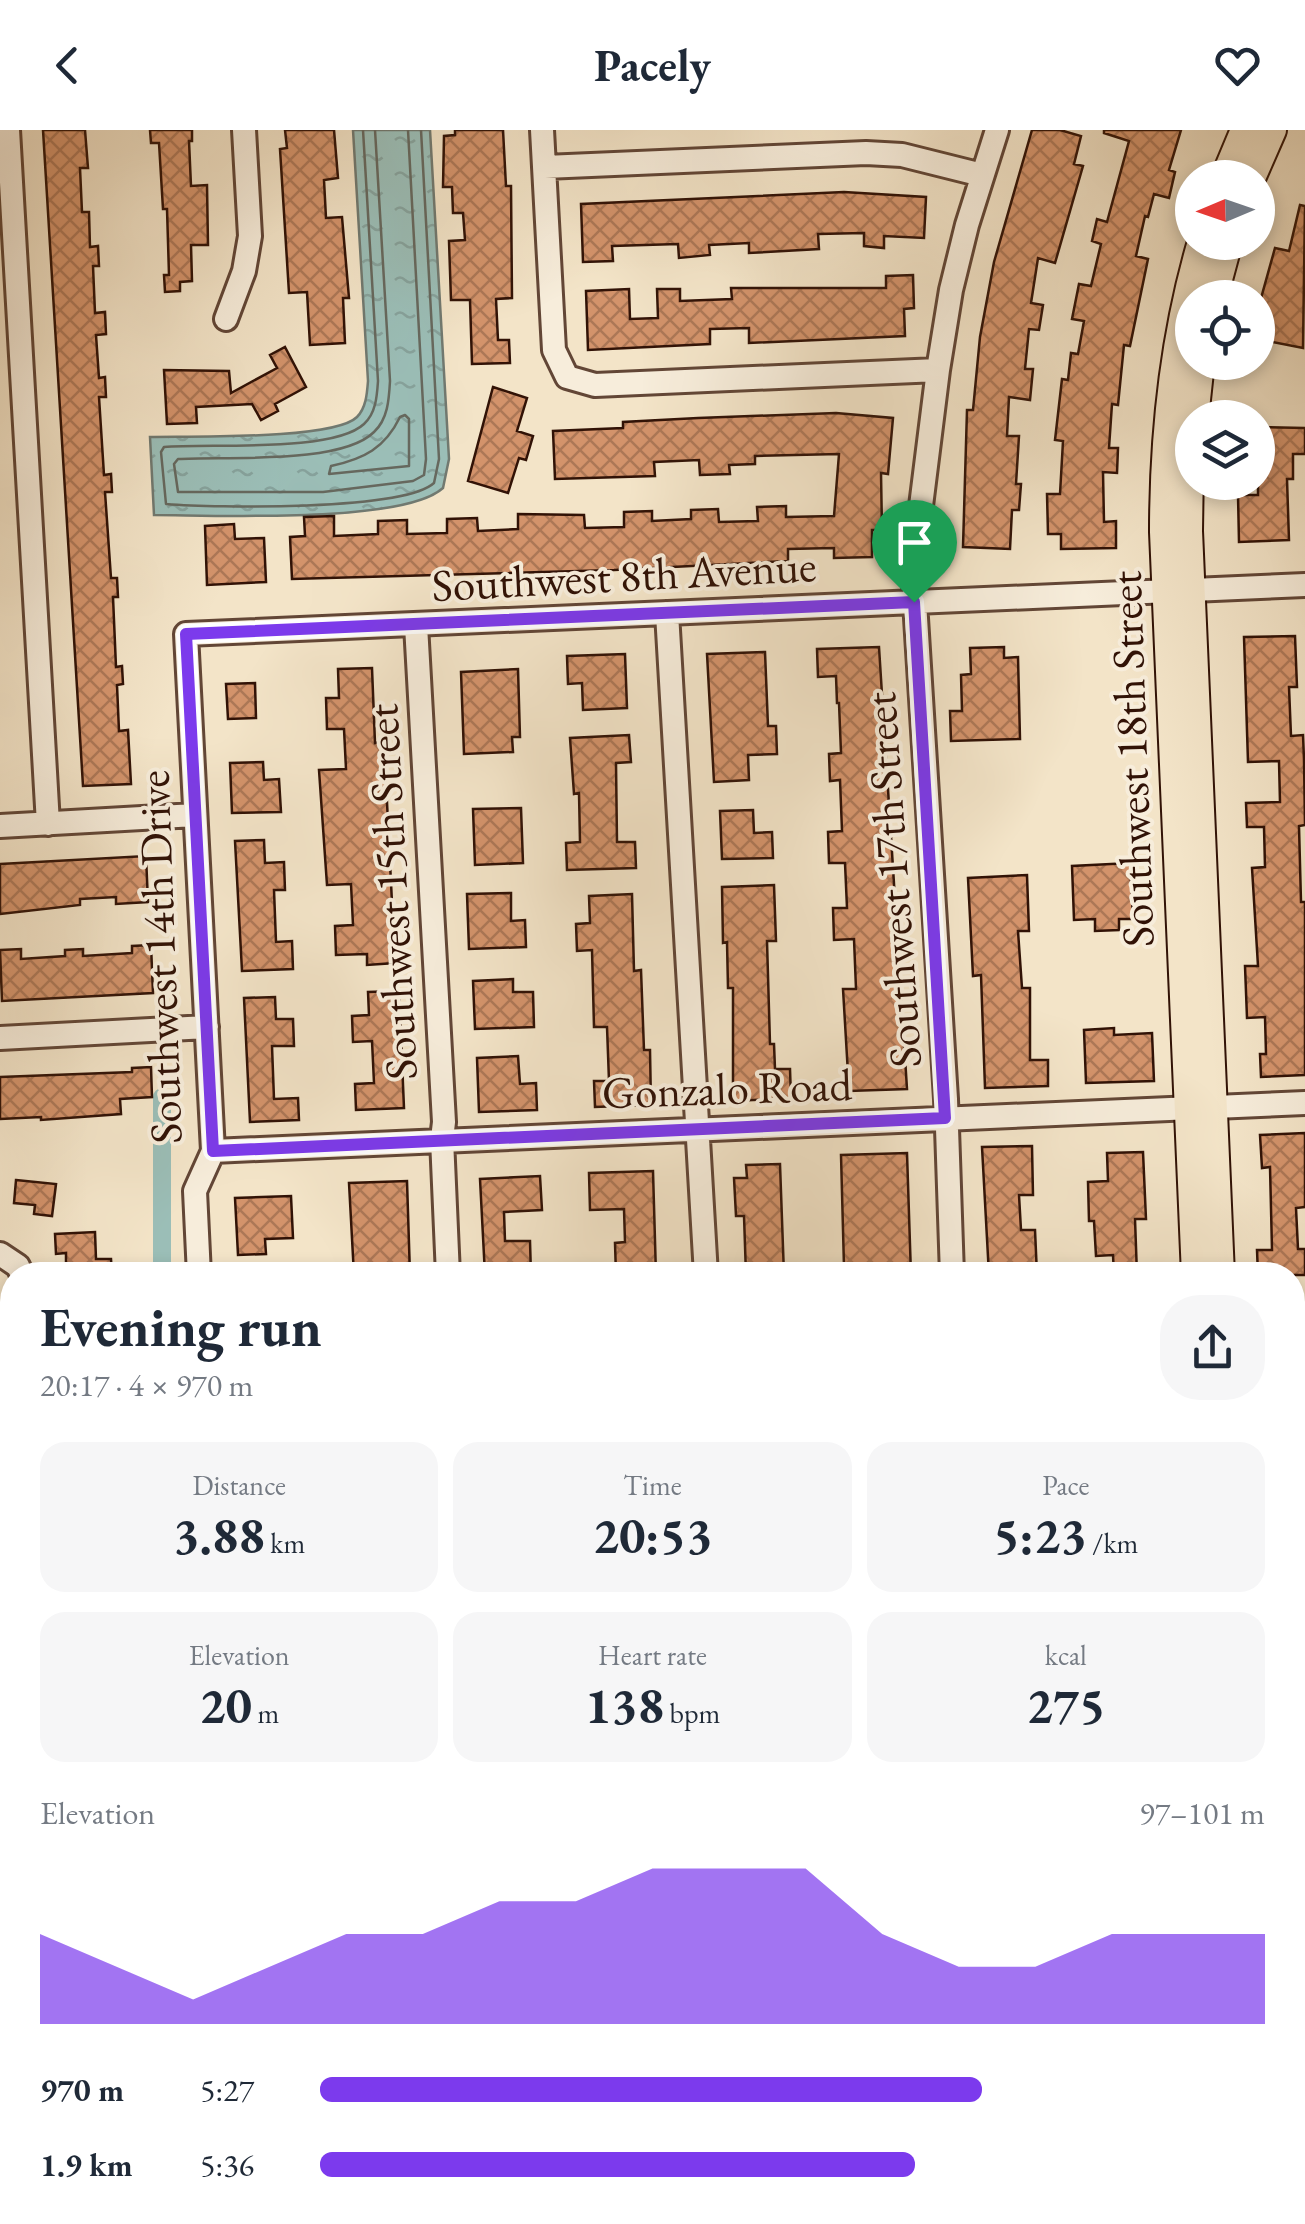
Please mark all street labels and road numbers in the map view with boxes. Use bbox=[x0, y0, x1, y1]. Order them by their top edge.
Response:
street label: Southwest 8th Avenue bbox=[430, 536, 818, 614]
street label: Southwest 18th Street bbox=[1095, 570, 1167, 948]
street label: Southwest 17th Street bbox=[850, 690, 934, 1070]
street label: Southwest 15th Street bbox=[352, 703, 430, 1081]
street label: Southwest 14th Drive bbox=[123, 769, 195, 1145]
street label: Gonzalo Road bbox=[601, 1055, 853, 1121]

